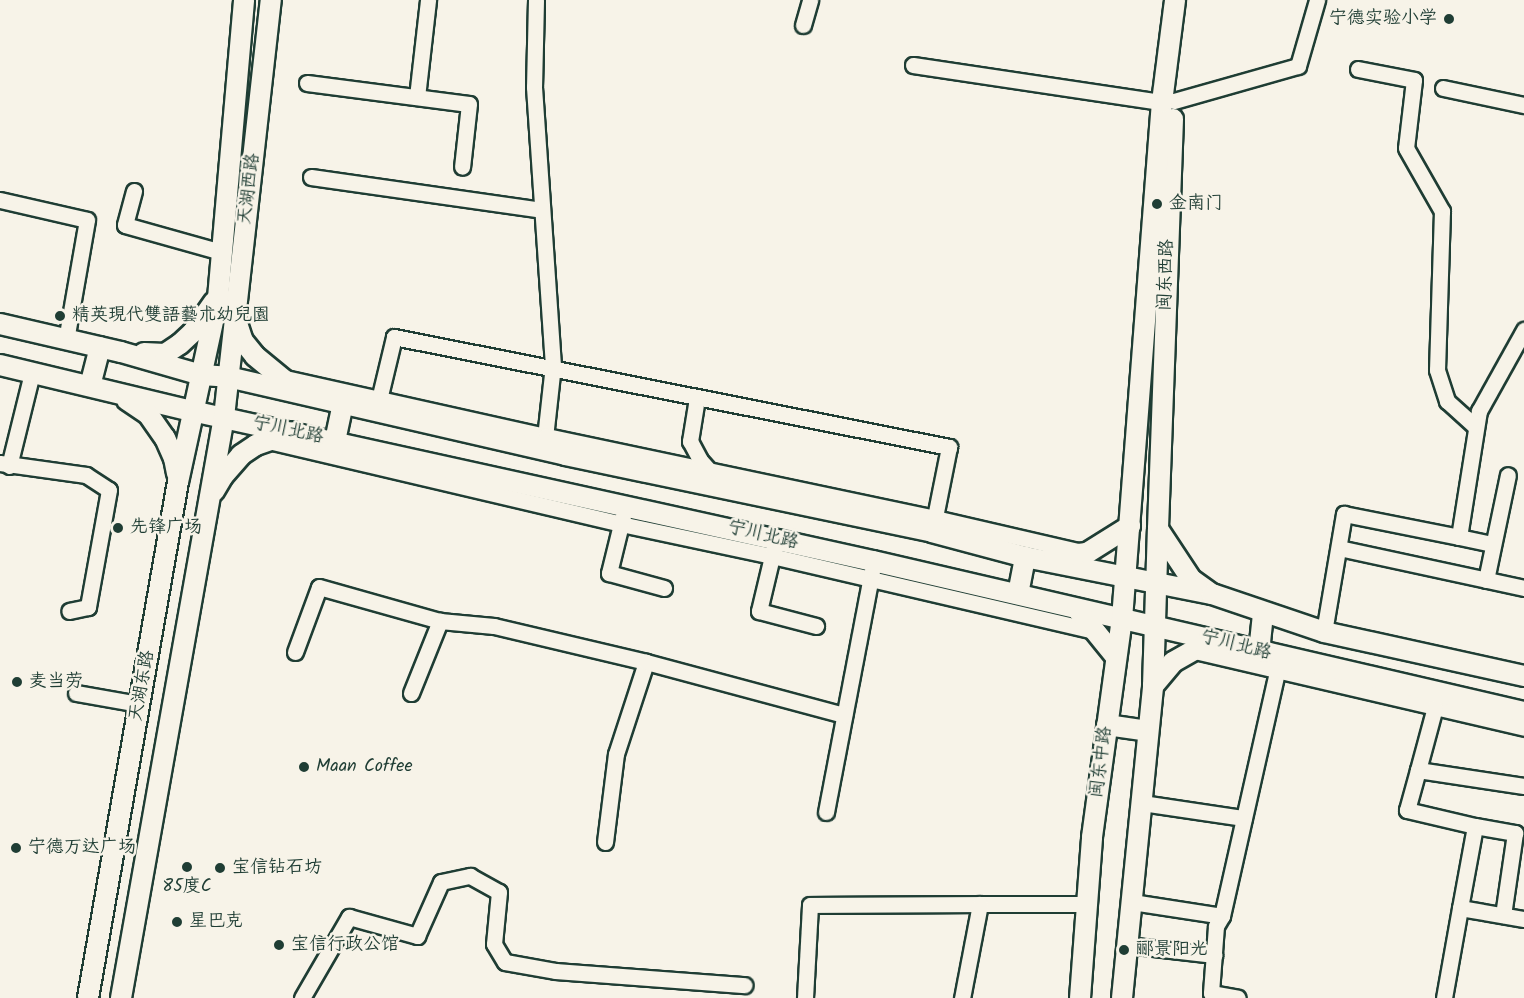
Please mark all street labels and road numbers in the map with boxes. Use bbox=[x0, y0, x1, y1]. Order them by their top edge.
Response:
street label: 天湖西路 bbox=[235, 152, 265, 226]
street label: 闽东西路 bbox=[1155, 239, 1179, 311]
street label: 宁川北路 bbox=[251, 413, 325, 449]
street label: 宁川北路 bbox=[725, 517, 801, 555]
street label: 宁川北路 bbox=[1198, 627, 1274, 665]
street label: 天湖东路 bbox=[126, 649, 160, 723]
street label: 闽东中路 bbox=[1087, 725, 1117, 799]

